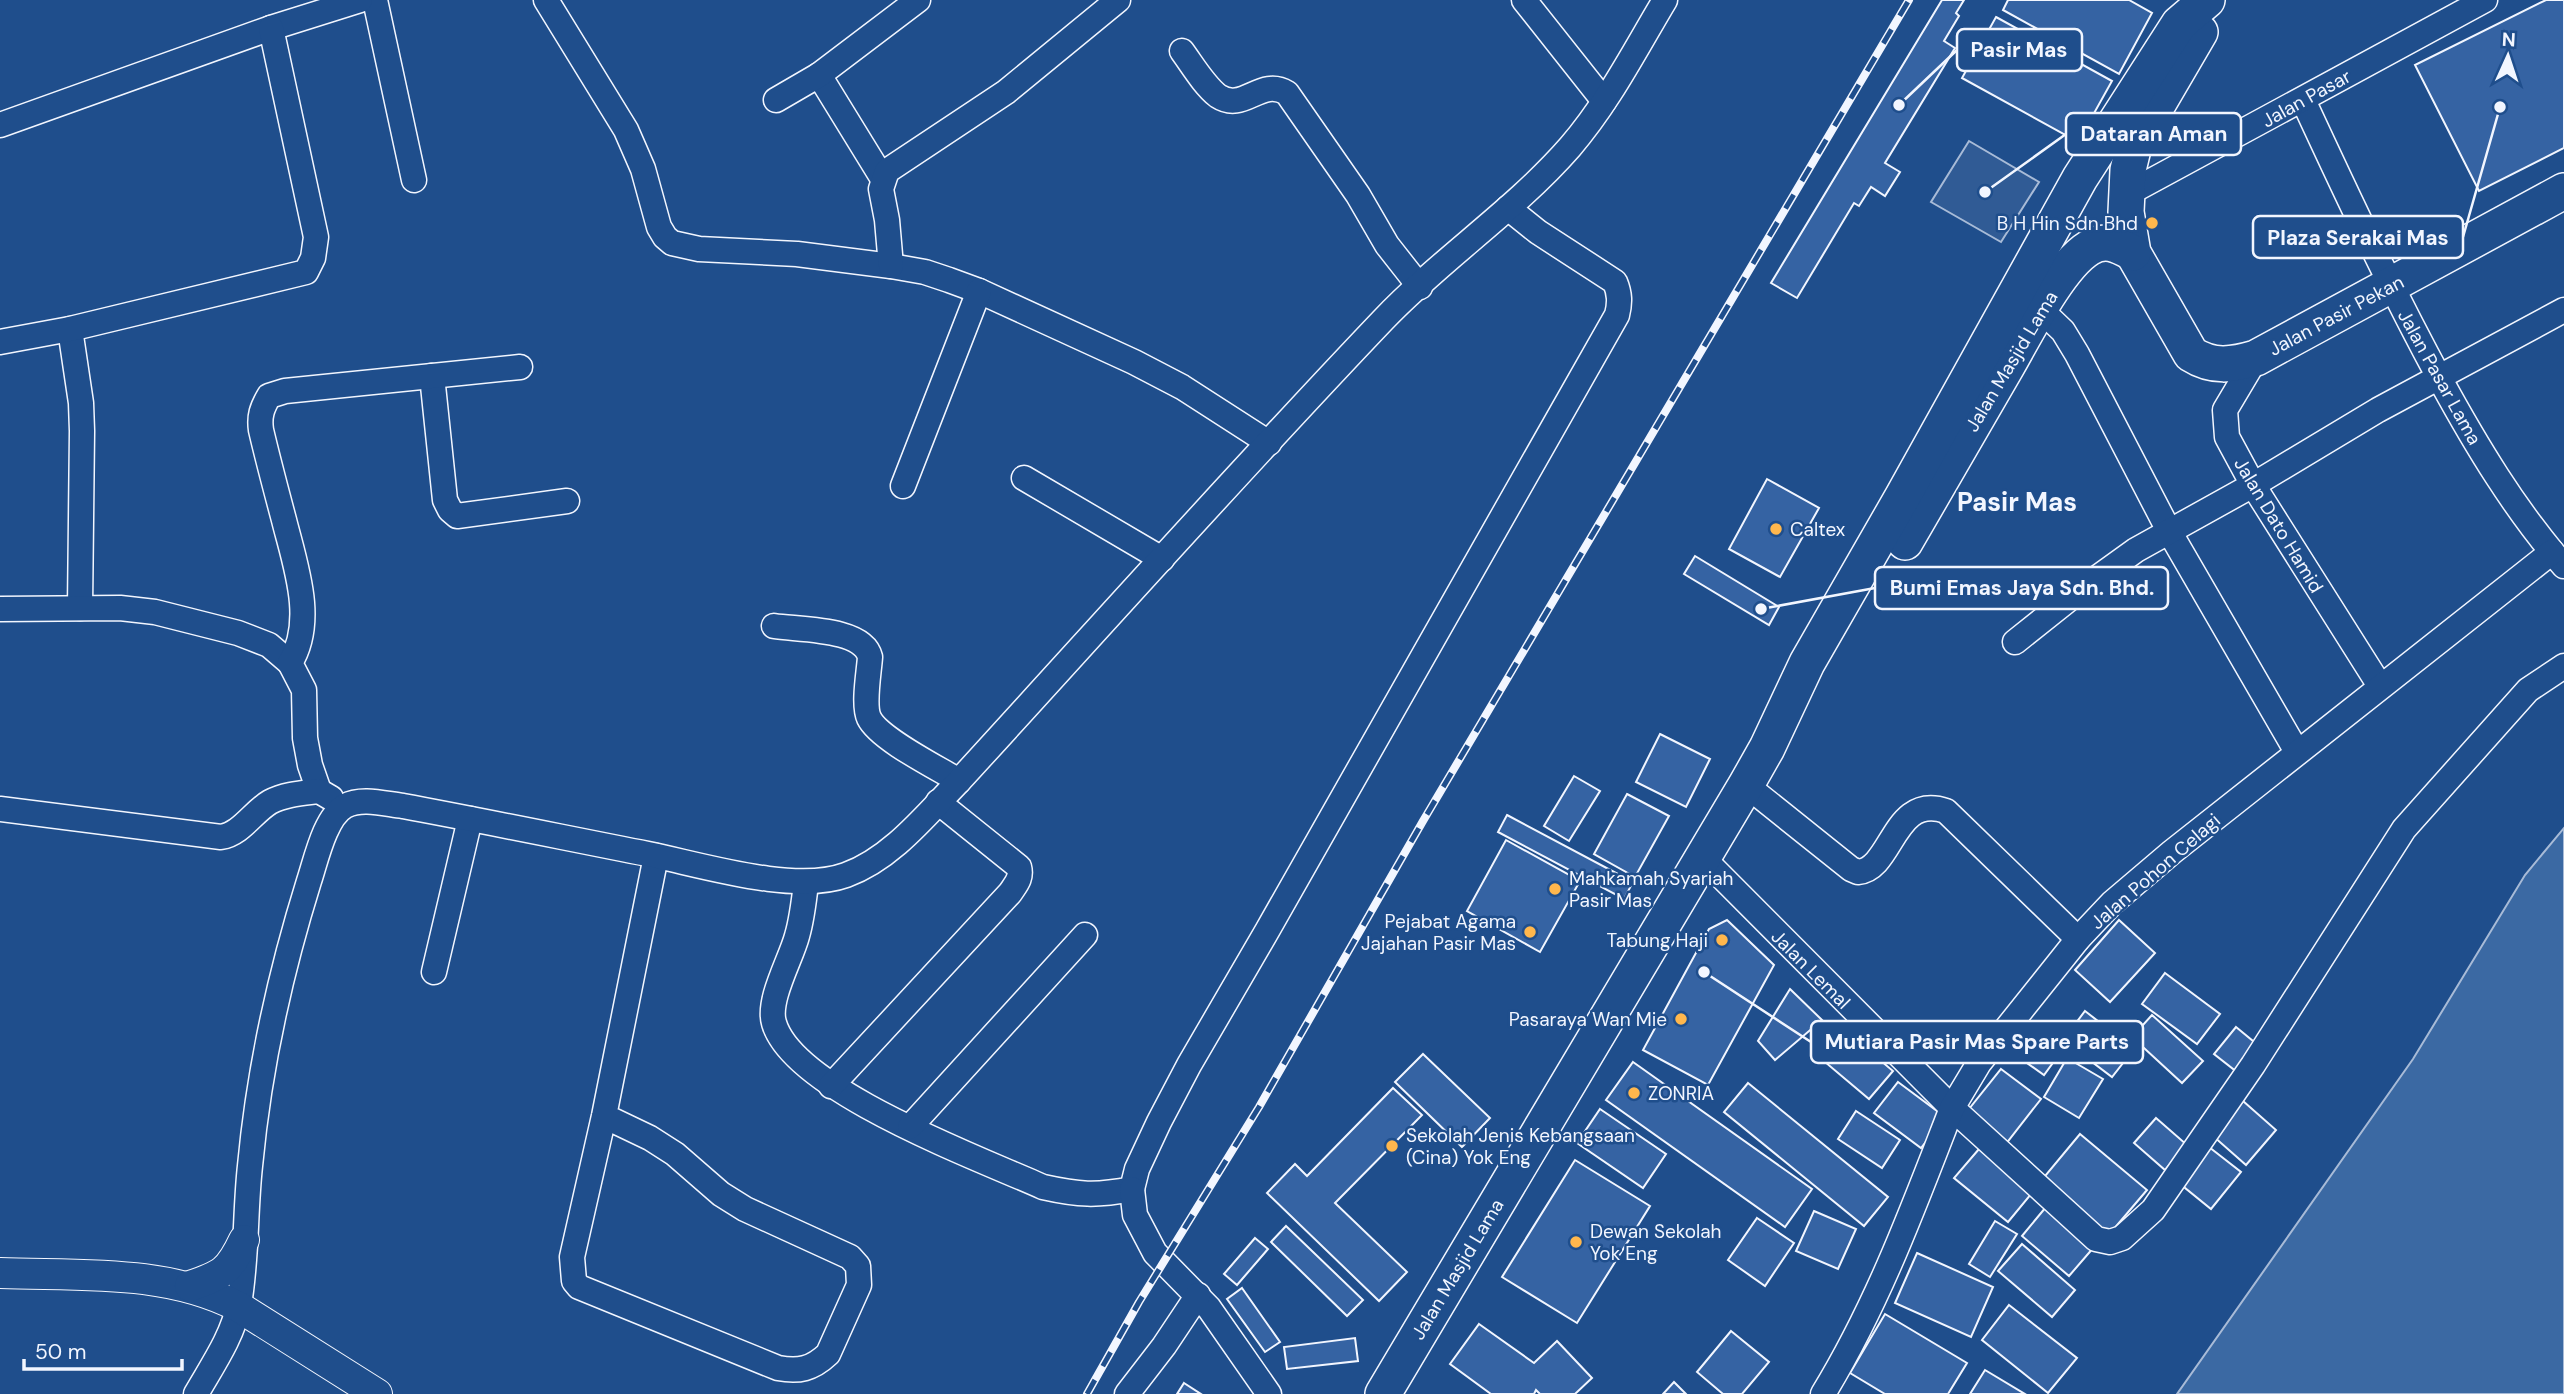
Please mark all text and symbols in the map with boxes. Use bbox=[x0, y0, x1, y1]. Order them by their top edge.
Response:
north arrow bbox=[2473, 21, 2543, 91]
text: N bbox=[2501, 27, 2516, 52]
callout: Pasir Mas bbox=[1957, 29, 2082, 71]
text: Pasir Mas bbox=[1970, 36, 2068, 64]
street label: Jalan Pasar bbox=[2257, 64, 2355, 133]
callout: Dataran Aman bbox=[2066, 113, 2241, 155]
text: Dataran Aman bbox=[2080, 120, 2228, 148]
place label: B H Hin Sdn Bhd bbox=[1997, 211, 2138, 236]
marker: B H Hin Sdn Bhd bbox=[2144, 215, 2160, 231]
callout: Plaza Serakai Mas bbox=[2253, 216, 2463, 258]
text: Plaza Serakai Mas bbox=[2267, 224, 2449, 252]
street label: Jalan Pasir Pekan bbox=[2264, 269, 2408, 362]
street label: Jalan Masjid Lama bbox=[1960, 286, 2063, 436]
street label: Jalan Pasar Lama bbox=[2392, 305, 2487, 449]
street label: Jalan Dato Hamid bbox=[2228, 453, 2329, 598]
district label: Pasir Mas bbox=[1957, 485, 2077, 519]
place label: Caltex bbox=[1790, 517, 1846, 542]
marker: Caltex bbox=[1768, 521, 1784, 537]
callout: Bumi Emas Jaya Sdn. Bhd. bbox=[1875, 567, 2168, 609]
text: Bumi Emas Jaya Sdn. Bhd. bbox=[1890, 574, 2154, 602]
street label: Jalan Pohon Celagi bbox=[2085, 808, 2226, 935]
place label: Mahkamah Syariah Pasir Mas bbox=[1569, 866, 1734, 913]
marker: Mahkamah Syariah Pasir Mas bbox=[1547, 881, 1563, 897]
place label: Pejabat Agama Jajahan Pasir Mas bbox=[1361, 909, 1516, 956]
marker: Pejabat Agama Jajahan Pasir Mas bbox=[1522, 924, 1538, 940]
street label: Jalan Lemal bbox=[1766, 924, 1856, 1014]
place label: Tabung Haji bbox=[1607, 928, 1708, 953]
marker: Tabung Haji bbox=[1714, 932, 1730, 948]
place label: Pasaraya Wan Mie bbox=[1509, 1007, 1667, 1032]
marker: Pasaraya Wan Mie bbox=[1673, 1011, 1689, 1027]
callout: Mutiara Pasir Mas Spare Parts bbox=[1811, 1021, 2143, 1063]
text: Mutiara Pasir Mas Spare Parts bbox=[1825, 1028, 2129, 1056]
place label: ZONRIA bbox=[1648, 1081, 1714, 1106]
marker: ZONRIA bbox=[1626, 1085, 1642, 1101]
place label: Sekolah Jenis Kebangsaan (Cina) Yok Eng bbox=[1406, 1123, 1635, 1170]
marker: Sekolah Jenis Kebangsaan (Cina) Yok Eng bbox=[1384, 1138, 1400, 1154]
street label: Jalan Masjid Lama bbox=[1406, 1194, 1509, 1344]
place label: Dewan Sekolah Yok Eng bbox=[1590, 1219, 1721, 1266]
marker: Dewan Sekolah Yok Eng bbox=[1568, 1234, 1584, 1250]
scale bar bbox=[24, 1328, 182, 1372]
text: 50 m bbox=[35, 1338, 86, 1366]

